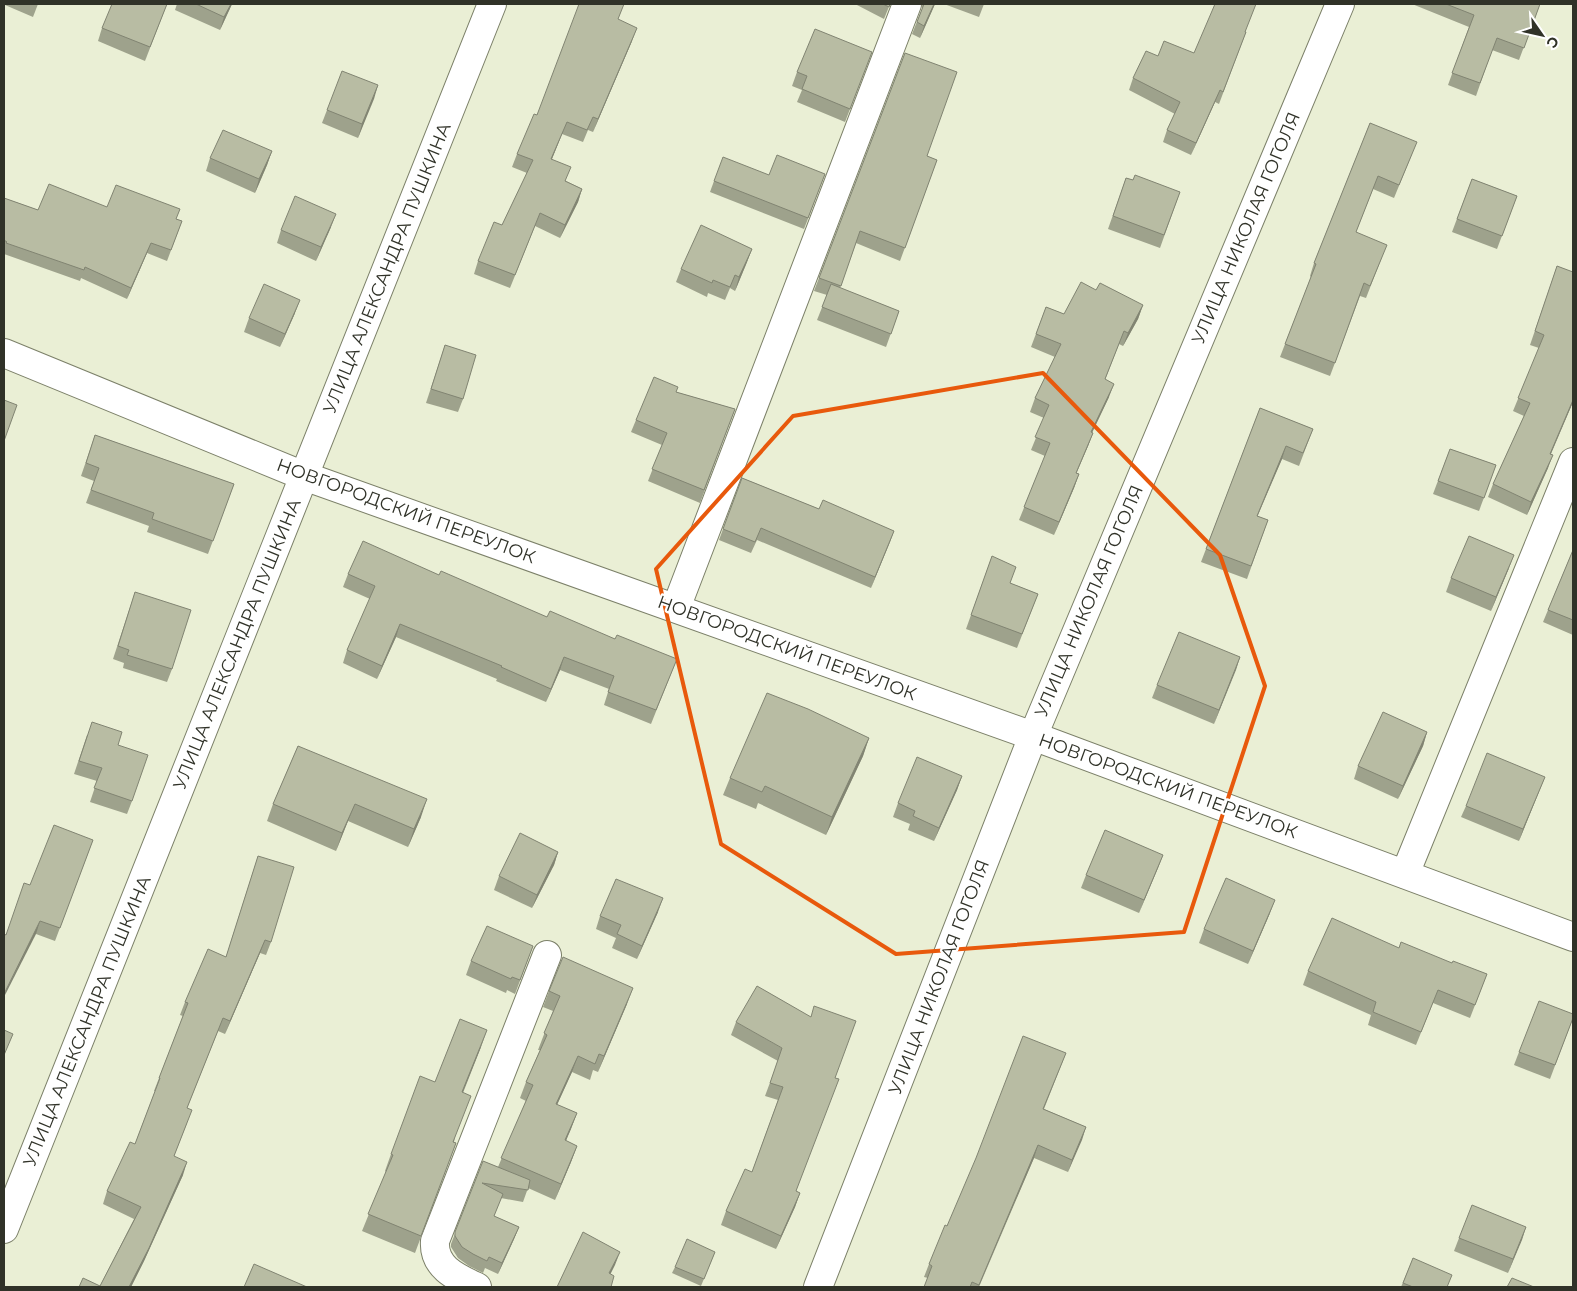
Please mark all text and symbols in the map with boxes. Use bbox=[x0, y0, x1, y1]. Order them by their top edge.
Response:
north arrow bbox=[1517, 10, 1567, 60]
text: С bbox=[1542, 33, 1563, 52]
street label: УЛИЦА НИКОЛАЯ ГОГОЛЯ bbox=[1187, 109, 1305, 347]
street label: УЛИЦА АЛЕКСАНДРА ПУШКИНА bbox=[318, 119, 456, 417]
street label: НОВГОРОДСКИЙ ПЕРЕУЛОК bbox=[274, 454, 539, 568]
street label: УЛИЦА НИКОЛАЯ ГОГОЛЯ bbox=[1030, 482, 1148, 720]
street label: УЛИЦА АЛЕКСАНДРА ПУШКИНА bbox=[168, 495, 306, 793]
street label: НОВГОРОДСКИЙ ПЕРЕУЛОК bbox=[655, 591, 920, 705]
street label: НОВГОРОДСКИЙ ПЕРЕУЛОК bbox=[1036, 729, 1301, 843]
street label: УЛИЦА НИКОЛАЯ ГОГОЛЯ bbox=[884, 856, 994, 1098]
street label: УЛИЦА АЛЕКСАНДРА ПУШКИНА bbox=[18, 872, 156, 1170]

